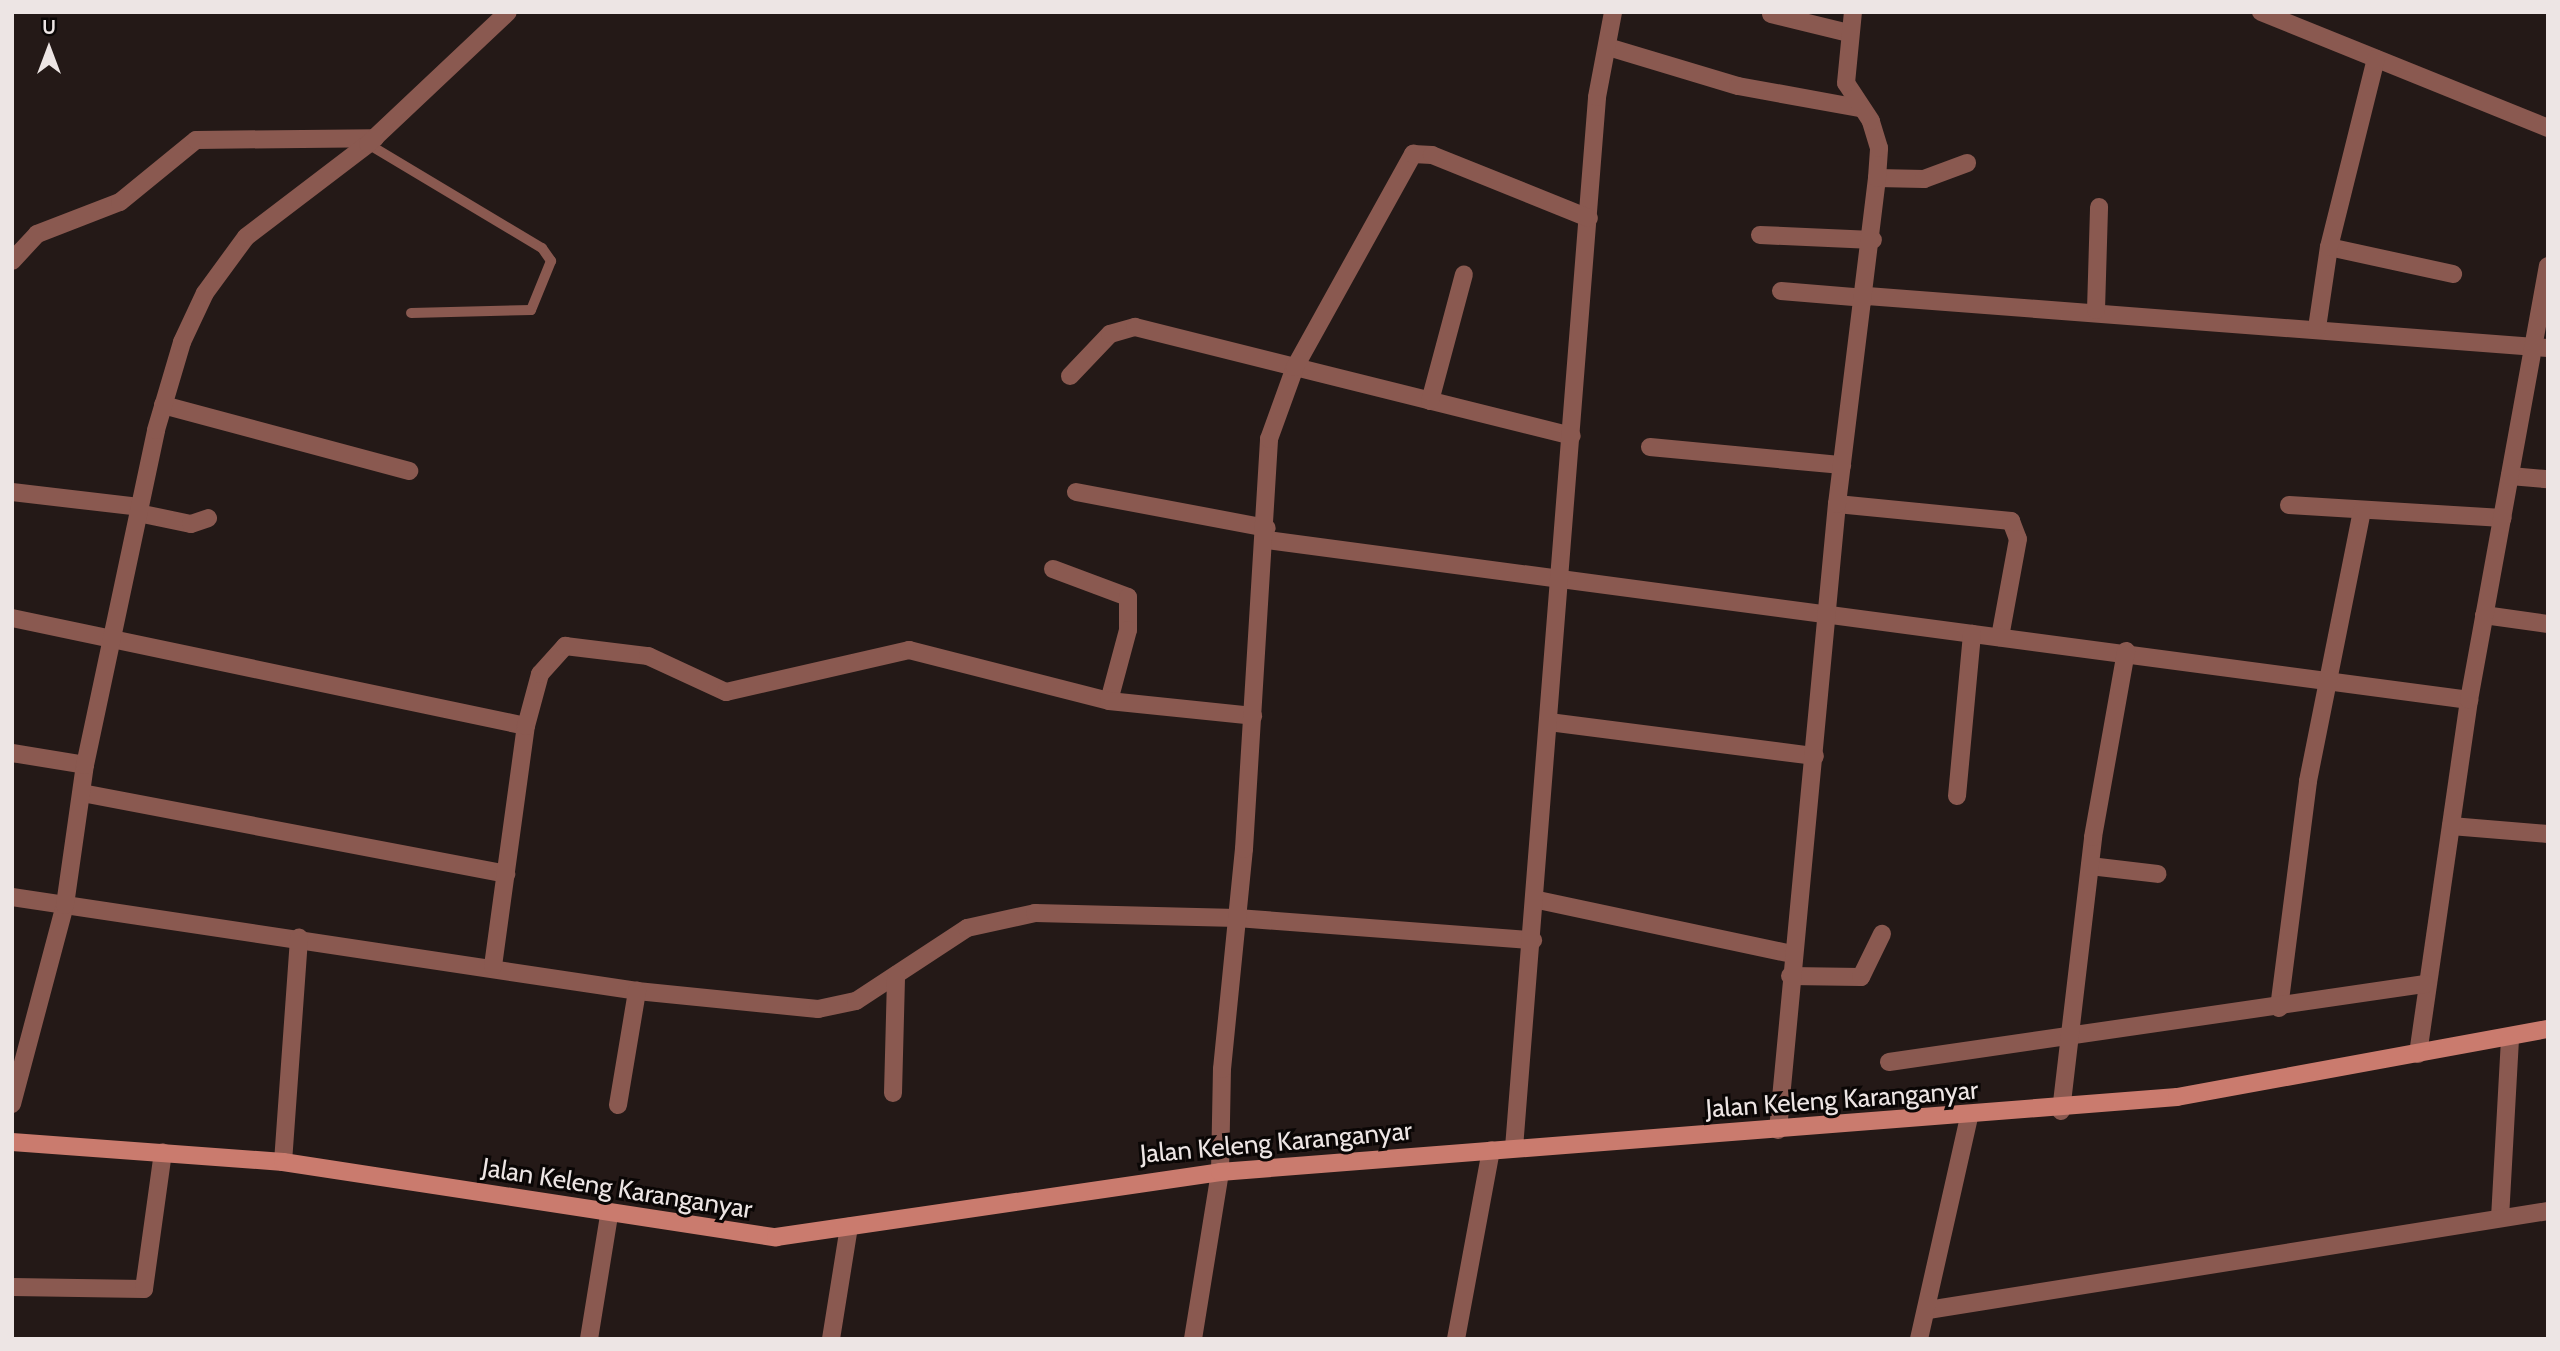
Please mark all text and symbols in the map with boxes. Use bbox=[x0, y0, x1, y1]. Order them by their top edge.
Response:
north arrow bbox=[14, 14, 84, 84]
text: U bbox=[42, 16, 56, 39]
street label: Jalan Keleng Karanganyar bbox=[1705, 1075, 1979, 1125]
street label: Jalan Keleng Karanganyar bbox=[1139, 1116, 1413, 1170]
street label: Jalan Keleng Karanganyar bbox=[480, 1152, 754, 1226]

